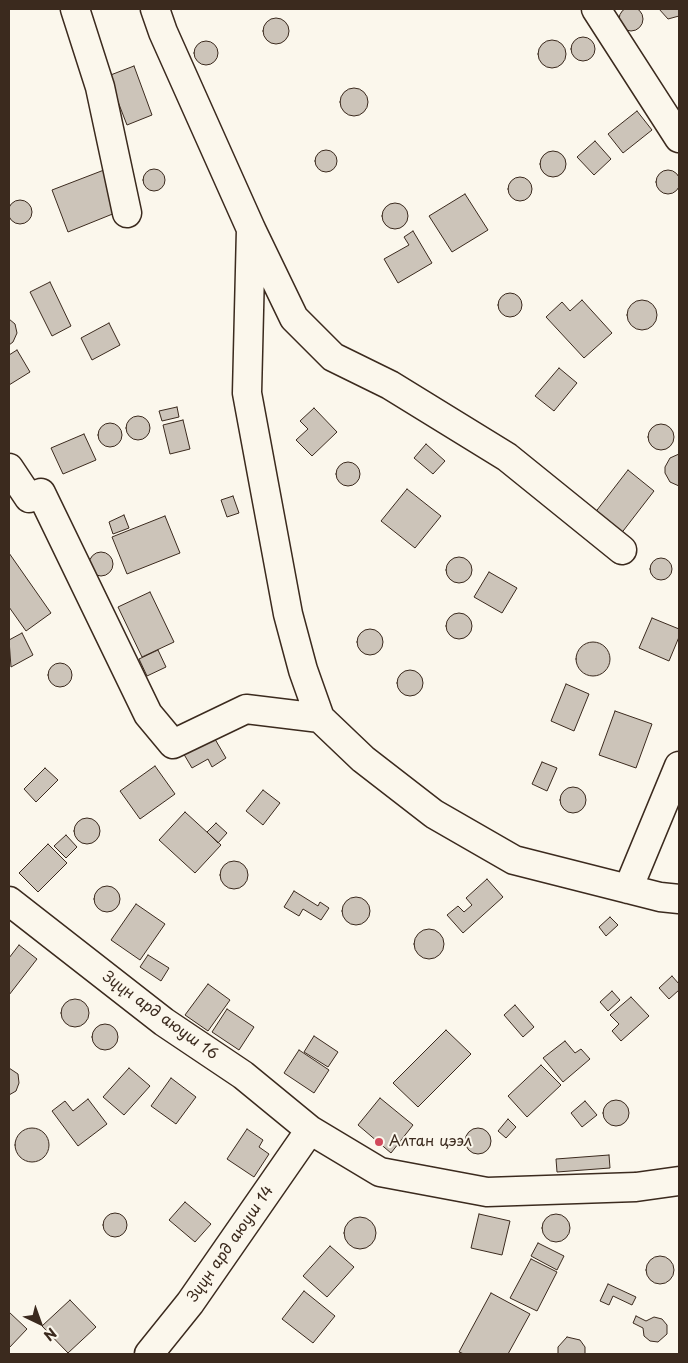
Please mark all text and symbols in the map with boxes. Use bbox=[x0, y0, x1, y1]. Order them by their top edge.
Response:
street label: Зүүн ард аюуш 16 bbox=[99, 968, 221, 1064]
place label: Алтан цээл bbox=[389, 1133, 472, 1151]
marker: Алтан цээл bbox=[373, 1136, 385, 1148]
street label: Зүүн ард аюуш 14 bbox=[184, 1183, 278, 1305]
north arrow bbox=[15, 1298, 65, 1348]
text: N bbox=[39, 1323, 62, 1346]

